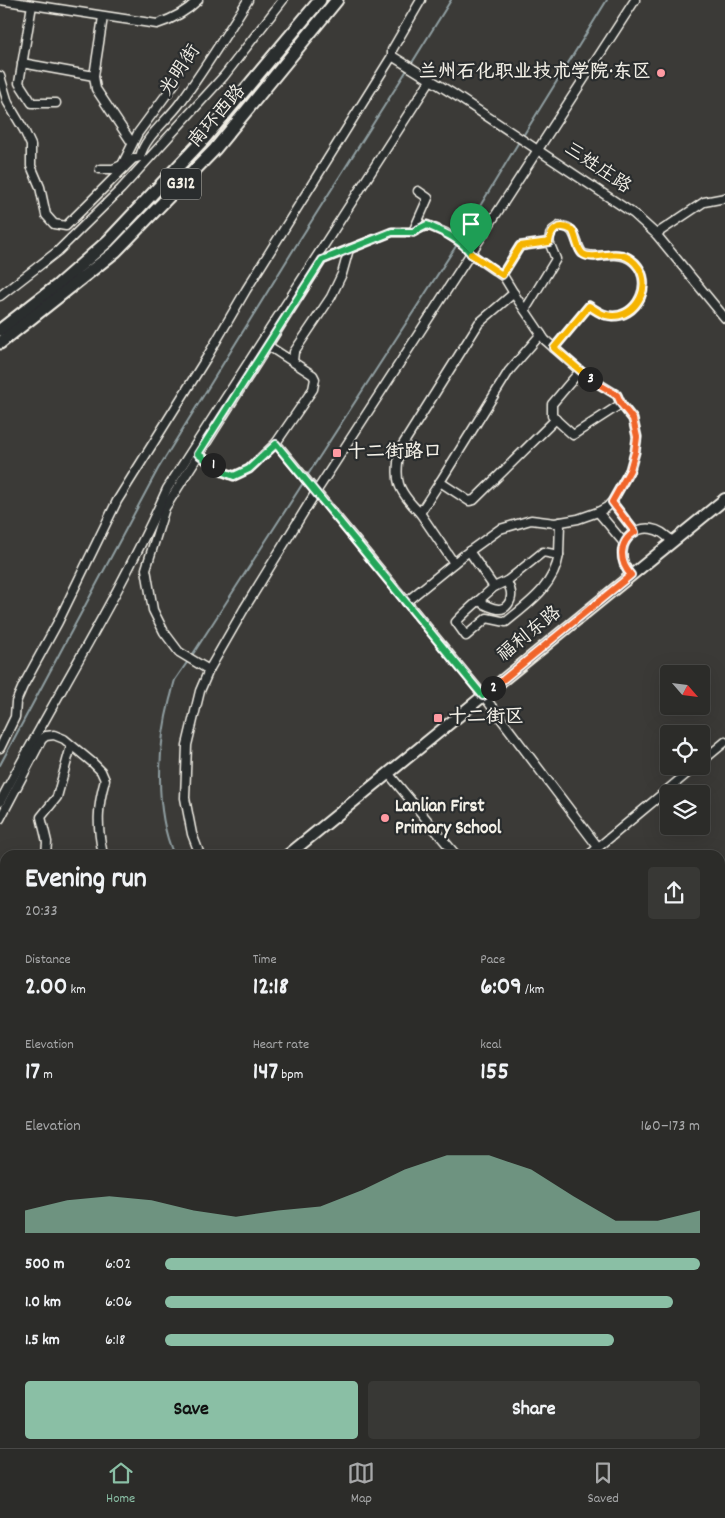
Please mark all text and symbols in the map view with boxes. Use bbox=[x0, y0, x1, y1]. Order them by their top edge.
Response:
street label: 光明街 bbox=[154, 40, 208, 102]
place label: 兰州石化职业技术学院·东区 bbox=[419, 60, 651, 87]
marker: 兰州石化职业技术学院·东区 bbox=[655, 67, 667, 79]
street label: 南环西路 bbox=[183, 79, 253, 155]
street label: 三姓庄路 bbox=[558, 137, 636, 201]
road number: G312 bbox=[161, 168, 201, 200]
pin bbox=[450, 203, 492, 254]
icon: arrive bbox=[457, 210, 485, 238]
pin: 3 bbox=[578, 366, 602, 392]
text: 3 bbox=[587, 369, 594, 389]
place label: 十二街路口 bbox=[347, 440, 442, 467]
marker: 十二街路口 bbox=[331, 447, 343, 459]
pin: 1 bbox=[200, 452, 226, 478]
text: 1 bbox=[212, 455, 215, 475]
street label: 福利东路 bbox=[492, 601, 568, 669]
north arrow bbox=[660, 665, 710, 715]
map controls bbox=[660, 665, 710, 835]
pin: 2 bbox=[480, 676, 506, 700]
text: 2 bbox=[490, 678, 497, 698]
place label: 十二街区 bbox=[448, 705, 524, 732]
marker: 十二街区 bbox=[432, 712, 444, 724]
button: locate bbox=[660, 725, 710, 775]
button: layers bbox=[660, 785, 710, 835]
place label: Lanlian First Primary School bbox=[395, 794, 502, 843]
marker: Lanlian First Primary School bbox=[379, 812, 391, 824]
text: Evening run bbox=[25, 861, 147, 901]
button: share bbox=[648, 867, 700, 919]
text: 20:33 bbox=[25, 900, 58, 923]
text: Distance bbox=[25, 950, 71, 970]
text: Time bbox=[253, 950, 277, 970]
text: Pace bbox=[480, 950, 505, 970]
text: 2.00 bbox=[25, 970, 67, 1006]
text: 12:18 bbox=[253, 970, 289, 1006]
text: 6:09 bbox=[480, 970, 522, 1006]
text: km bbox=[67, 980, 86, 1000]
text: /km bbox=[522, 980, 544, 1000]
text: Elevation bbox=[25, 1035, 74, 1055]
text: Heart rate bbox=[253, 1035, 309, 1055]
text: kcal bbox=[480, 1035, 502, 1055]
text: 17 bbox=[25, 1055, 40, 1091]
text: 147 bbox=[253, 1055, 278, 1091]
text: 155 bbox=[480, 1055, 509, 1091]
text: m bbox=[40, 1065, 53, 1085]
text: bpm bbox=[278, 1065, 303, 1085]
text: Elevation bbox=[25, 1115, 81, 1138]
text: 160–173 m bbox=[641, 1115, 700, 1138]
text: 500 m bbox=[25, 1253, 65, 1276]
text: 6:02 bbox=[105, 1253, 131, 1276]
text: 1.0 km bbox=[25, 1291, 61, 1314]
text: 6:06 bbox=[105, 1291, 132, 1314]
text: 1.5 km bbox=[25, 1329, 60, 1352]
text: 6:18 bbox=[105, 1329, 125, 1352]
button: Save bbox=[25, 1381, 358, 1439]
button: Share bbox=[368, 1381, 700, 1439]
tab: Home bbox=[106, 1459, 135, 1509]
tab: Map bbox=[347, 1459, 375, 1509]
tab: Saved bbox=[588, 1459, 619, 1509]

